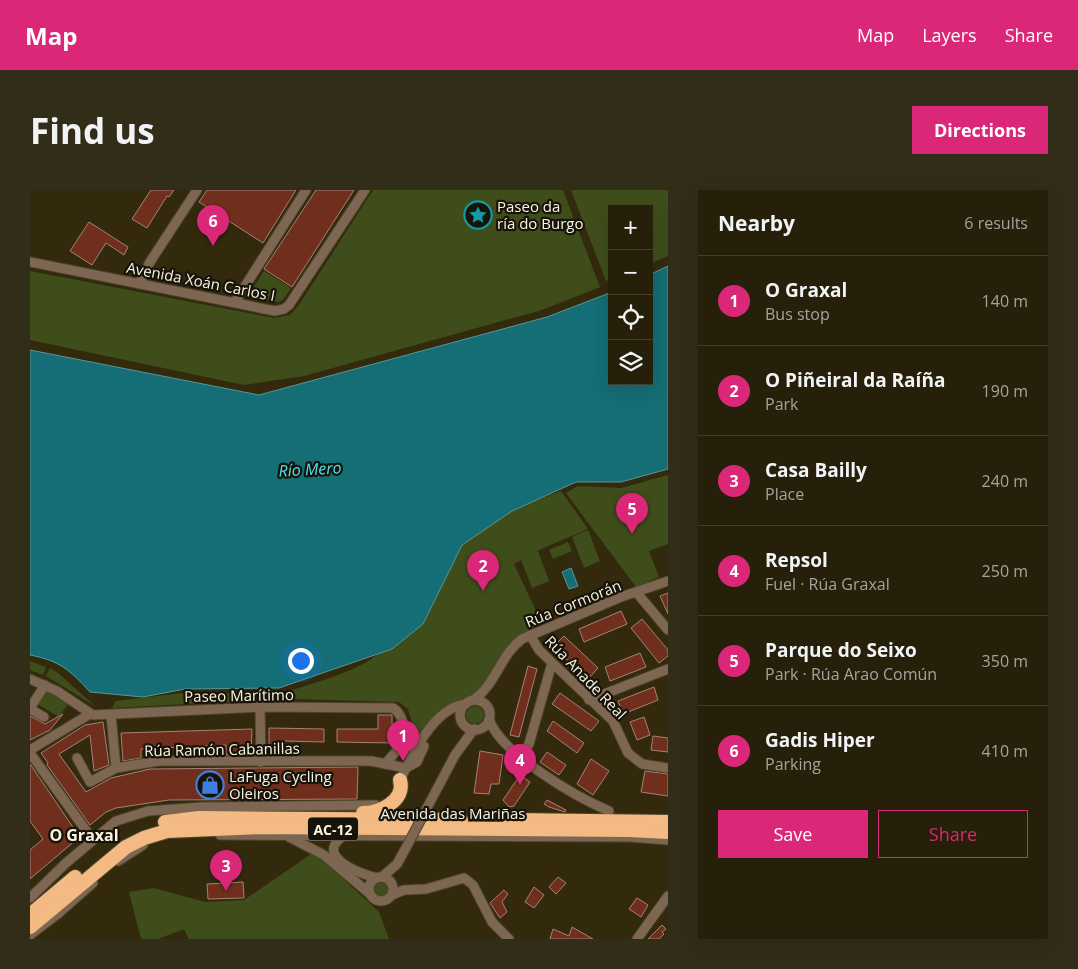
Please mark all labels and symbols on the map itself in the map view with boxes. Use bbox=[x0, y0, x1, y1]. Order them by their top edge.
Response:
place label: Paseo da ría do Burgo bbox=[497, 196, 583, 233]
place icon: Paseo da ría do Burgo bbox=[463, 200, 493, 230]
pin: 6 bbox=[197, 205, 229, 246]
street label: Avenida Xoán Carlos I bbox=[125, 257, 277, 305]
water label: Río Mero bbox=[278, 456, 342, 482]
pin: 5 bbox=[616, 493, 648, 534]
pin: 2 bbox=[467, 550, 499, 591]
street label: Rúa Cormorán bbox=[522, 575, 624, 631]
street label: Rúa Anade Real bbox=[541, 631, 631, 723]
your location bbox=[288, 648, 314, 674]
street label: Paseo Marítimo bbox=[184, 684, 294, 706]
pin: 1 bbox=[387, 720, 419, 761]
street label: Rúa Ramón Cabanillas bbox=[144, 738, 300, 760]
pin: 4 bbox=[504, 744, 536, 785]
place label: LaFuga Cycling Oleiros bbox=[229, 766, 332, 803]
shop icon: LaFuga Cycling Oleiros bbox=[195, 770, 225, 800]
street label: Avenida das Mariñas bbox=[381, 803, 525, 823]
road number: AC-12 bbox=[308, 818, 358, 840]
district label: O Graxal bbox=[49, 824, 119, 846]
pin: 3 bbox=[210, 850, 242, 891]

